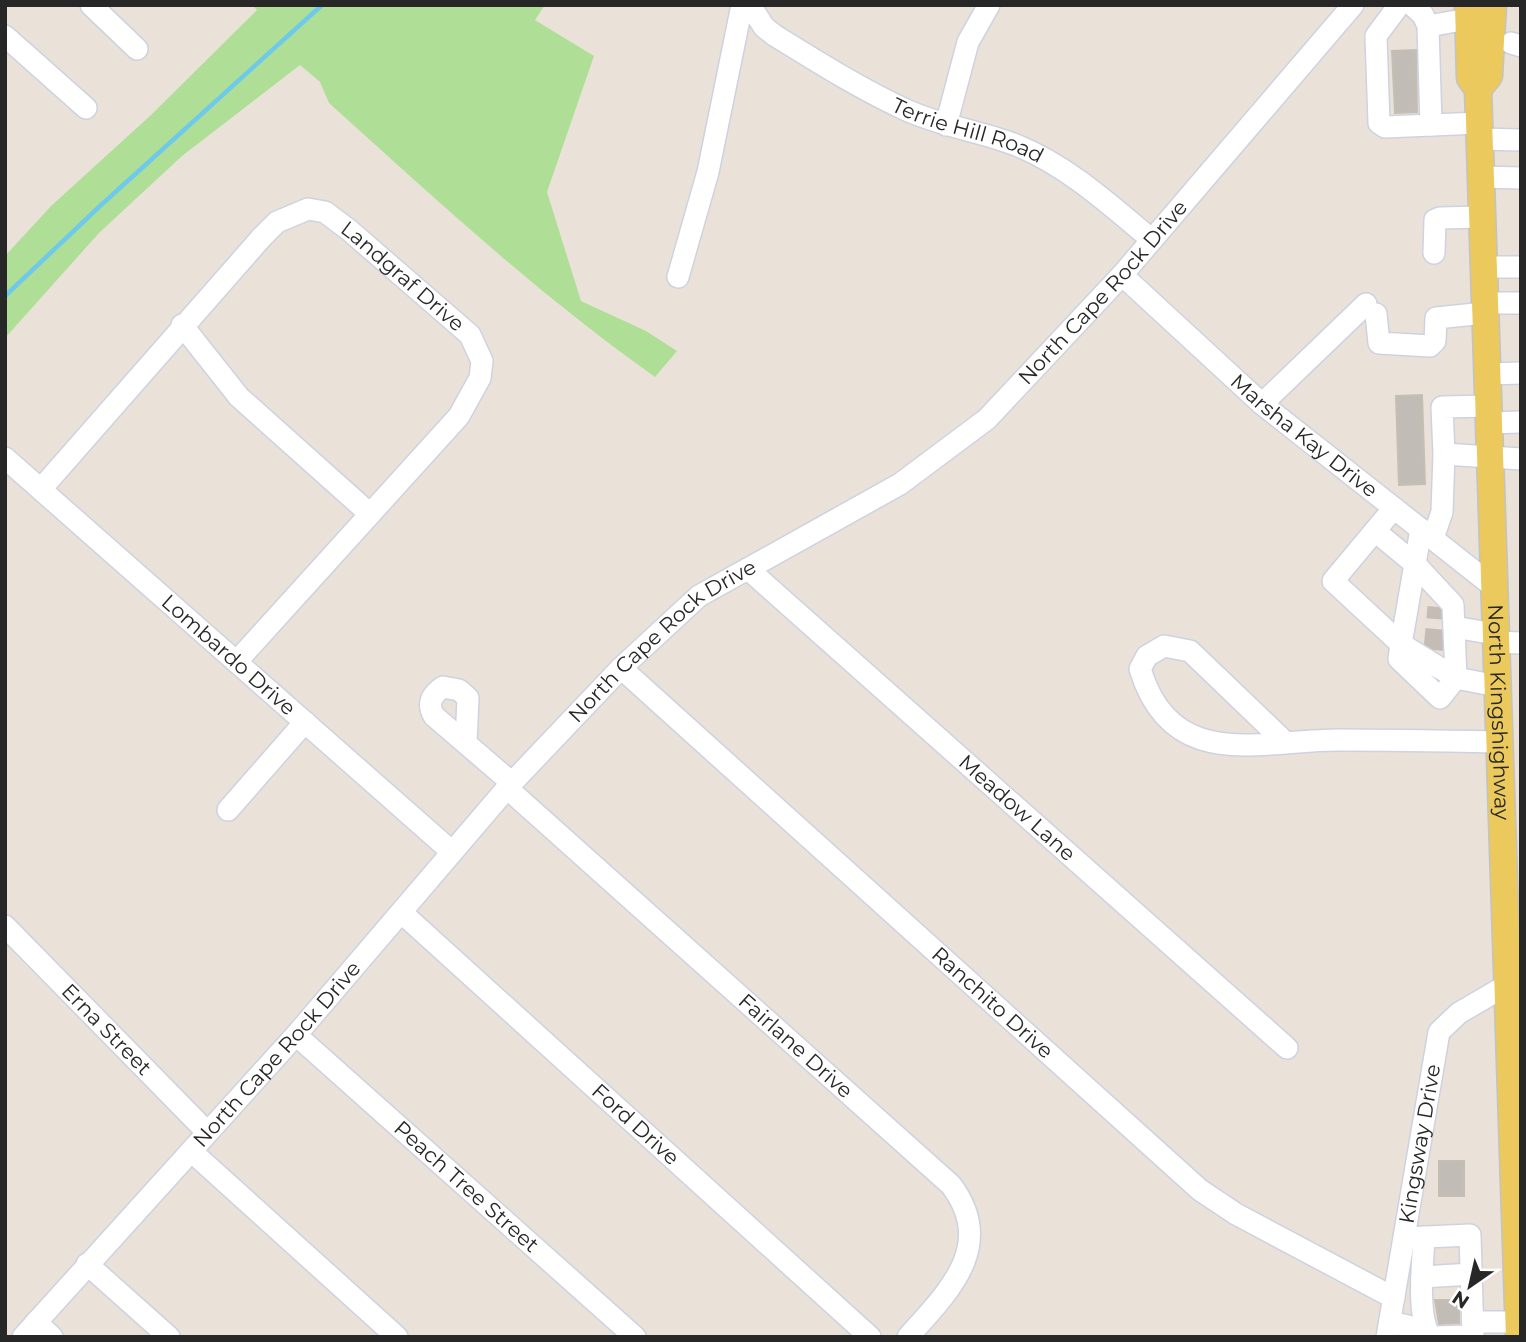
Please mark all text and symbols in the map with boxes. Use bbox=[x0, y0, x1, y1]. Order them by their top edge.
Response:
street label: Terrie Hill Road bbox=[888, 92, 1048, 168]
street label: North Cape Rock Drive bbox=[1013, 195, 1192, 390]
street label: Landgraf Drive bbox=[336, 215, 470, 336]
street label: Marsha Kay Drive bbox=[1226, 369, 1383, 502]
street label: North Cape Rock Drive bbox=[563, 554, 760, 727]
street label: Lombardo Drive bbox=[157, 589, 301, 720]
street label: North Kingshighway bbox=[1483, 603, 1515, 821]
street label: Meadow Lane bbox=[954, 749, 1081, 866]
street label: Ranchito Drive bbox=[927, 941, 1059, 1064]
street label: North Cape Rock Drive bbox=[188, 956, 365, 1152]
street label: Erna Street bbox=[57, 978, 157, 1080]
street label: Fairlane Drive bbox=[734, 988, 858, 1103]
street label: Kingsway Drive bbox=[1394, 1062, 1445, 1225]
street label: Ford Drive bbox=[587, 1078, 685, 1170]
street label: Peach Tree Street bbox=[389, 1115, 544, 1257]
north arrow bbox=[1435, 1251, 1505, 1321]
text: N bbox=[1448, 1286, 1474, 1314]

